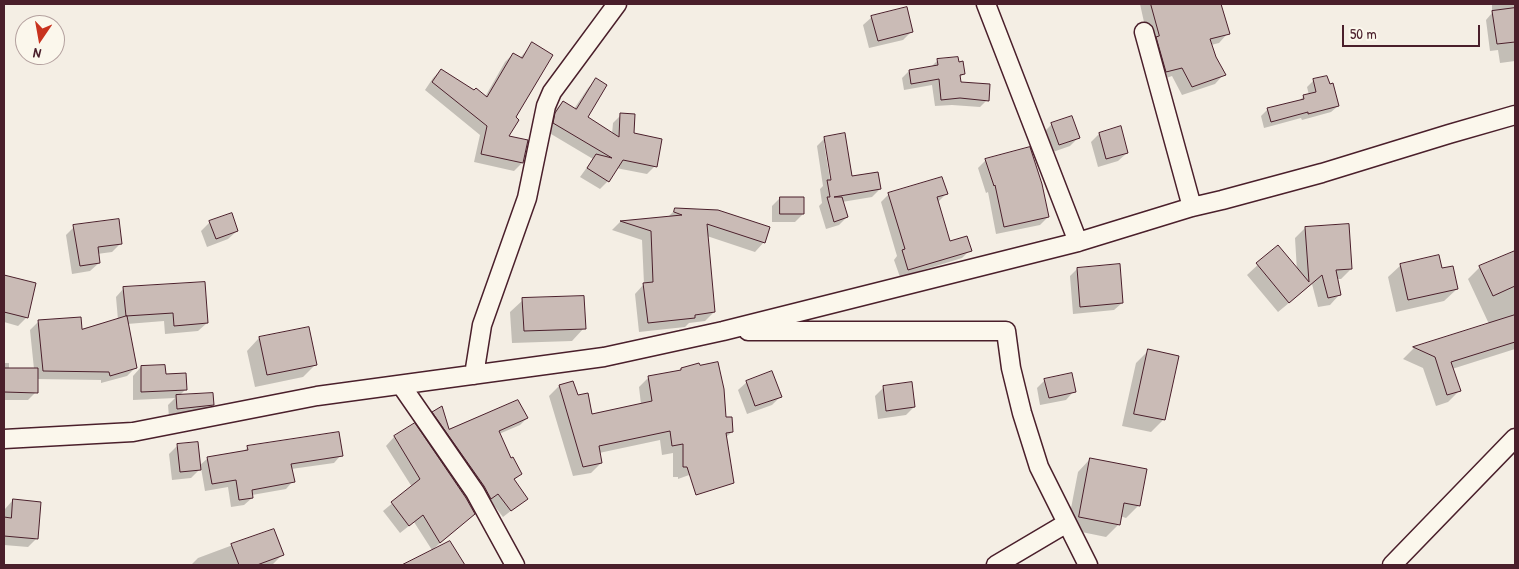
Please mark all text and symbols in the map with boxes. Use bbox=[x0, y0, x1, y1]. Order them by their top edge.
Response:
north arrow bbox=[15, 15, 65, 65]
scale bar bbox=[1344, 15, 1482, 47]
text: 50 m bbox=[1350, 23, 1377, 44]
text: N bbox=[31, 44, 43, 64]

